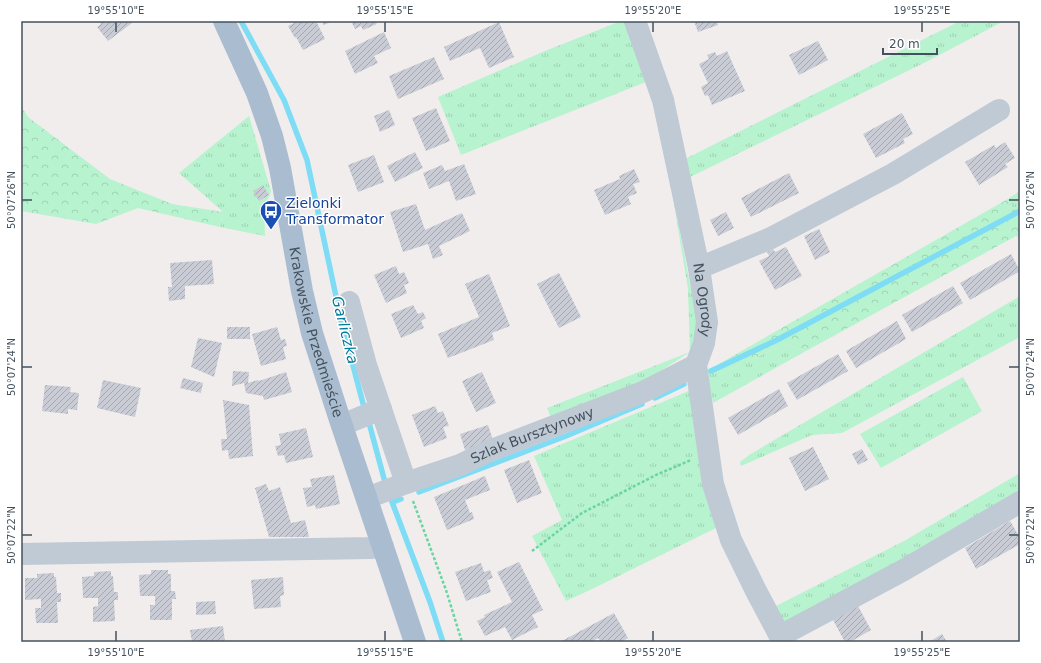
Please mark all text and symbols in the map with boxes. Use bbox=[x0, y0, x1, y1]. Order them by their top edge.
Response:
text: 19°55'10"E bbox=[88, 5, 144, 16]
text: 19°55'15"E bbox=[357, 5, 413, 16]
text: 19°55'20"E bbox=[625, 5, 681, 16]
text: 19°55'25"E bbox=[894, 5, 950, 16]
scale bar bbox=[883, 30, 937, 56]
text: 20 m bbox=[889, 37, 920, 51]
text: 50°07'26"N bbox=[6, 171, 17, 229]
text: 50°07'26"N bbox=[1025, 171, 1036, 229]
place label: Zielonki Transformator bbox=[285, 195, 384, 227]
bus stop icon: Zielonki Transformator bbox=[258, 198, 284, 231]
street label: Krakowskie Przedmieście bbox=[286, 246, 347, 419]
street label: Na Ogrody bbox=[690, 262, 715, 338]
water label: Garliczka bbox=[328, 294, 362, 366]
text: 50°07'24"N bbox=[6, 338, 17, 396]
text: 50°07'24"N bbox=[1025, 338, 1036, 396]
street label: Szlak Bursztynowy bbox=[468, 404, 596, 467]
text: 50°07'22"N bbox=[6, 506, 17, 564]
text: 50°07'22"N bbox=[1025, 506, 1036, 564]
text: 19°55'10"E bbox=[88, 647, 144, 658]
text: 19°55'15"E bbox=[357, 647, 413, 658]
text: 19°55'20"E bbox=[625, 647, 681, 658]
text: 19°55'25"E bbox=[894, 647, 950, 658]

